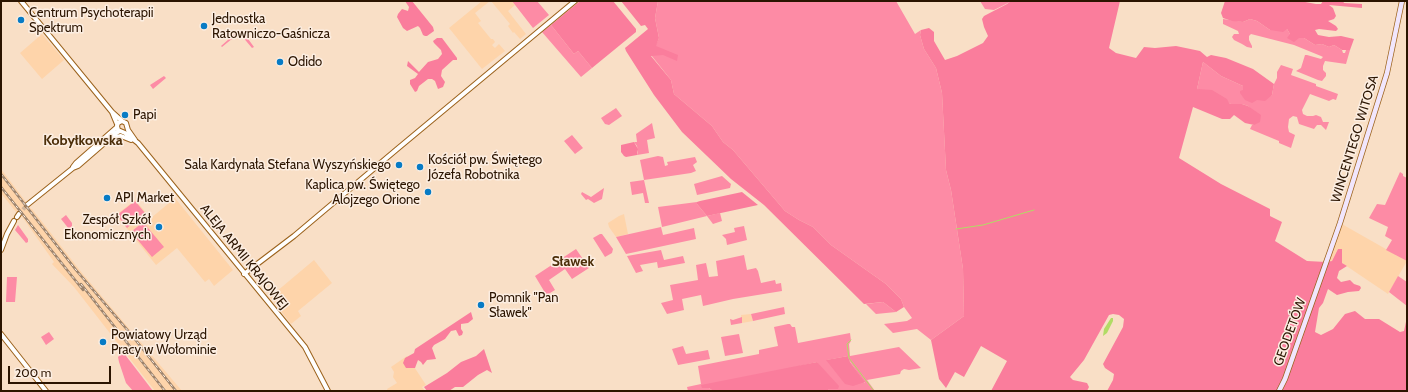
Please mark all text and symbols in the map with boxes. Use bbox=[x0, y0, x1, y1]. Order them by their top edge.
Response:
place label: Centrum Psychoterapii Spektrum bbox=[29, 5, 153, 36]
place label: Jednostka Ratowniczo-Gaśnicza bbox=[212, 11, 330, 42]
marker: Centrum Psychoterapii Spektrum bbox=[16, 15, 26, 25]
marker: Jednostka Ratowniczo-Gaśnicza bbox=[199, 21, 209, 31]
place label: Odido bbox=[288, 54, 322, 70]
marker: Odido bbox=[275, 57, 285, 67]
street label: WINCENTEGO WITOSA bbox=[1328, 73, 1382, 205]
place label: Papi bbox=[133, 107, 156, 123]
marker: Papi bbox=[120, 110, 130, 120]
district label: Kobyłkowska bbox=[43, 133, 123, 149]
place label: Kościół pw. Świętego Józefa Robotnika bbox=[428, 152, 542, 183]
place label: Sala Kardynała Stefana Wyszyńskiego bbox=[184, 157, 391, 173]
marker: Sala Kardynała Stefana Wyszyńskiego bbox=[394, 160, 404, 170]
marker: Kościół pw. Świętego Józefa Robotnika bbox=[415, 162, 425, 172]
place label: Kaplica pw. Świętego Alojzego Orione bbox=[305, 177, 420, 208]
marker: Kaplica pw. Świętego Alojzego Orione bbox=[423, 187, 433, 197]
place label: API Market bbox=[115, 190, 174, 206]
marker: API Market bbox=[102, 193, 112, 203]
street label: ALEJA ARMII KRAJOWEJ bbox=[197, 201, 291, 313]
place label: Zespół Szkół Ekonomicznych bbox=[64, 212, 151, 243]
marker: Zespół Szkół Ekonomicznych bbox=[154, 222, 164, 232]
district label: Sławek bbox=[552, 254, 594, 270]
place label: Pomnik "Pan Sławek" bbox=[489, 290, 559, 321]
street label: GEODETÓW bbox=[1270, 296, 1310, 368]
marker: Pomnik "Pan Sławek" bbox=[476, 300, 486, 310]
place label: Powiatowy Urząd Pracy w Wołominie bbox=[111, 327, 216, 358]
marker: Powiatowy Urząd Pracy w Wołominie bbox=[98, 337, 108, 347]
scale bar bbox=[10, 358, 113, 384]
text: 200 m bbox=[15, 365, 51, 380]

